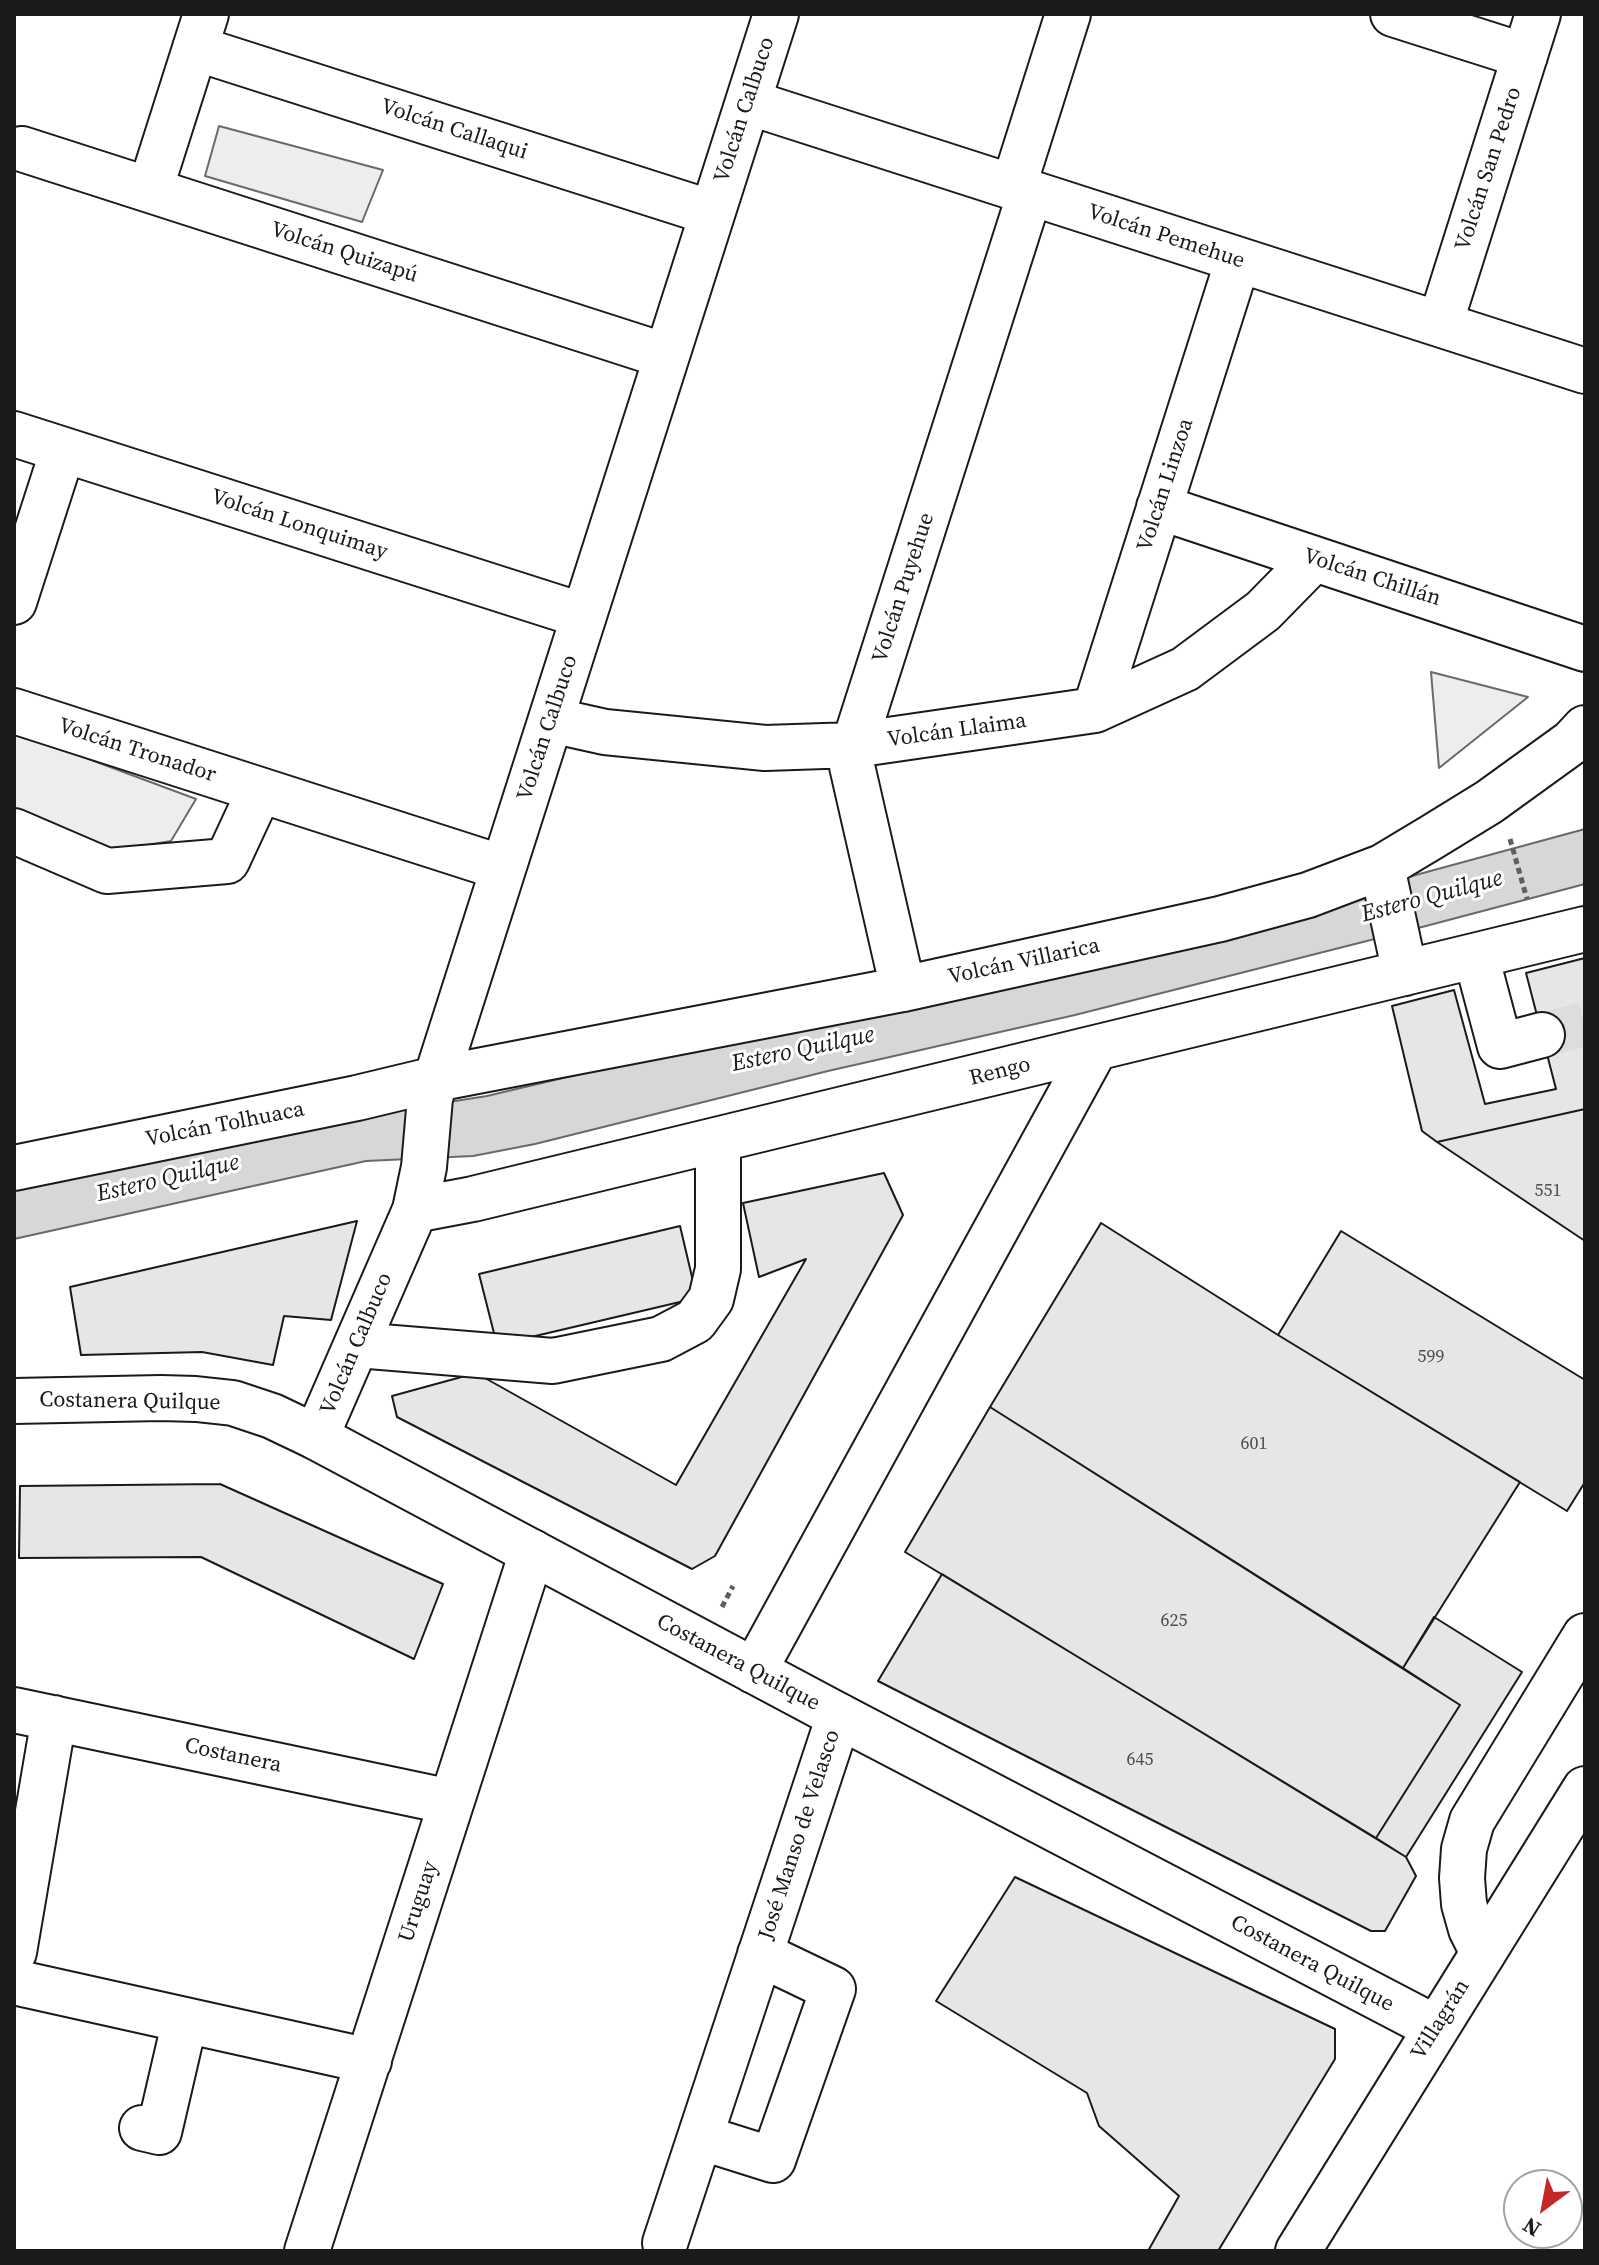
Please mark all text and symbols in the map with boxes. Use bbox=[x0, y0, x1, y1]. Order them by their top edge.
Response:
street label: Volcán Calbuco bbox=[709, 34, 781, 186]
street label: Volcán San Pedro bbox=[1450, 84, 1528, 254]
street label: Volcán Callaqui bbox=[377, 94, 531, 166]
street label: Volcán Pemehue bbox=[1084, 199, 1248, 275]
street label: Volcán Quizapú bbox=[267, 217, 421, 289]
street label: Volcán Linzoa bbox=[1132, 415, 1200, 555]
street label: Volcán Lonquimay bbox=[207, 484, 391, 566]
street label: Volcán Puyehue bbox=[867, 510, 941, 666]
street label: Volcán Chillán bbox=[1300, 543, 1444, 613]
street label: Volcán Calbuco bbox=[512, 652, 584, 804]
street label: Volcán Llaima bbox=[886, 708, 1028, 754]
street label: Volcán Tronador bbox=[55, 713, 219, 789]
water label: Estero Quilque bbox=[1358, 864, 1506, 930]
street label: Volcán Villarica bbox=[946, 933, 1102, 991]
water label: Estero Quilque bbox=[729, 1021, 877, 1079]
street label: Rengo bbox=[967, 1052, 1033, 1092]
street label: Volcán Tolhuaca bbox=[143, 1097, 307, 1153]
water label: Estero Quilque bbox=[94, 1149, 242, 1209]
house number: 551 bbox=[1535, 1180, 1561, 1202]
street label: Volcán Calbuco bbox=[315, 1269, 399, 1419]
house number: 599 bbox=[1418, 1346, 1444, 1368]
street label: Costanera Quilque bbox=[39, 1387, 221, 1417]
house number: 601 bbox=[1241, 1433, 1267, 1455]
street label: Costanera Quilque bbox=[652, 1609, 824, 1717]
house number: 625 bbox=[1161, 1610, 1187, 1632]
street label: José Manso de Velasco bbox=[754, 1727, 846, 1943]
street label: Costanera bbox=[182, 1733, 284, 1779]
house number: 645 bbox=[1127, 1749, 1153, 1771]
street label: Uruguay bbox=[394, 1858, 444, 1946]
street label: Costanera Quilque bbox=[1226, 1910, 1398, 2018]
street label: Villagrán bbox=[1406, 1975, 1476, 2065]
north arrow bbox=[1503, 2169, 1583, 2249]
text: N bbox=[1517, 2211, 1546, 2245]

